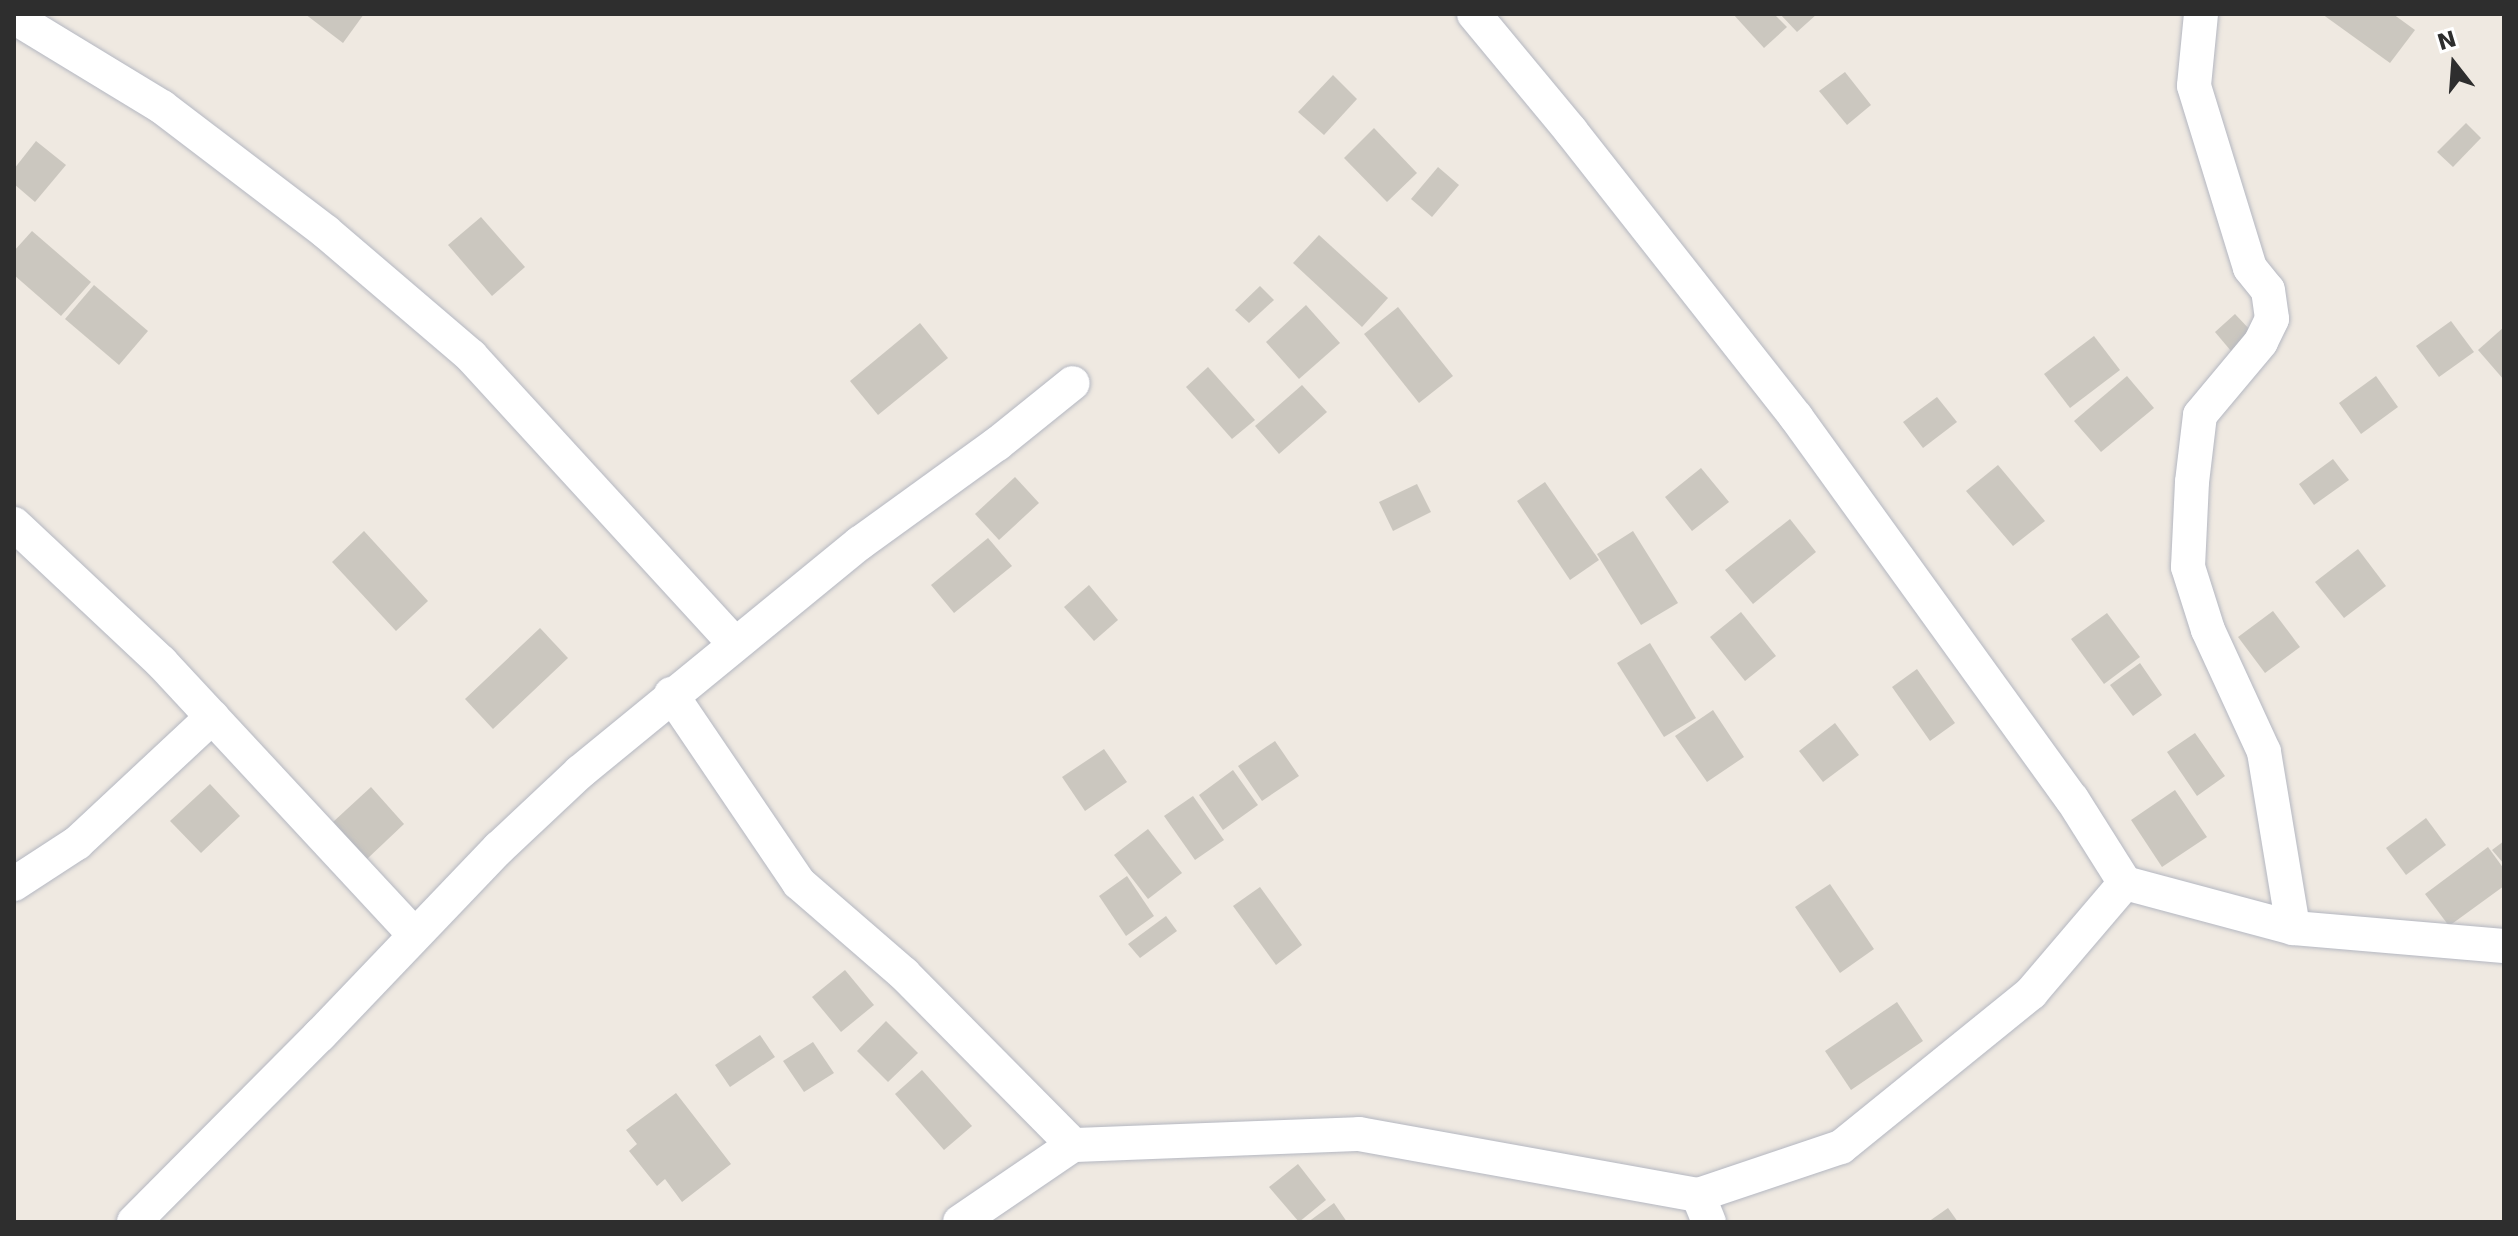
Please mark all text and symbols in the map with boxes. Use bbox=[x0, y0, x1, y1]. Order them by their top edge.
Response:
north arrow bbox=[2414, 24, 2494, 104]
text: N bbox=[2434, 26, 2459, 55]

